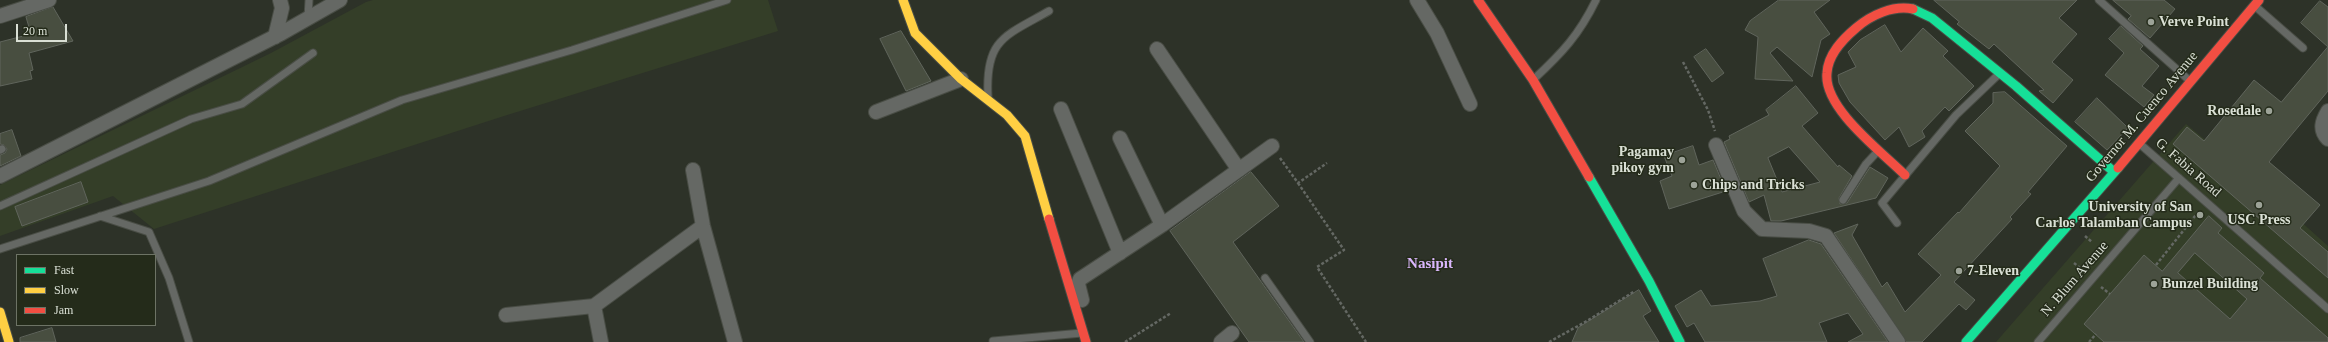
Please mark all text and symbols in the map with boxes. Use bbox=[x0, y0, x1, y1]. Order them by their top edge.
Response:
place label: Verve Point bbox=[2159, 14, 2229, 30]
scale bar bbox=[18, 16, 69, 42]
marker: Verve Point bbox=[2146, 17, 2156, 27]
text: 20 m bbox=[23, 24, 47, 38]
street label: Governor M. Cuenco Avenue bbox=[2082, 48, 2202, 186]
place label: Rosedale bbox=[2207, 103, 2261, 119]
marker: Rosedale bbox=[2264, 106, 2274, 116]
street label: G. Fabia Road bbox=[2152, 135, 2224, 201]
place label: Pagamay pikoy gym bbox=[1611, 144, 1674, 176]
marker: Pagamay pikoy gym bbox=[1677, 155, 1687, 165]
place label: Chips and Tricks bbox=[1702, 177, 1804, 193]
marker: Chips and Tricks bbox=[1689, 180, 1699, 190]
place label: University of San Carlos Talamban Campus bbox=[2035, 199, 2192, 232]
marker: USC Press bbox=[2254, 200, 2264, 210]
marker: University of San Carlos Talamban Campus bbox=[2195, 210, 2205, 220]
place label: USC Press bbox=[2227, 212, 2291, 228]
street label: N. Blum Avenue bbox=[2038, 238, 2112, 320]
legend bbox=[16, 254, 156, 326]
district label: Nasipit bbox=[1407, 255, 1453, 273]
text: Fast bbox=[54, 263, 74, 277]
place label: 7-Eleven bbox=[1967, 263, 2019, 279]
marker: 7-Eleven bbox=[1954, 266, 1964, 276]
place label: Bunzel Building bbox=[2162, 276, 2258, 292]
marker: Bunzel Building bbox=[2149, 279, 2159, 289]
text: Slow bbox=[54, 283, 79, 297]
text: Jam bbox=[54, 303, 73, 317]

